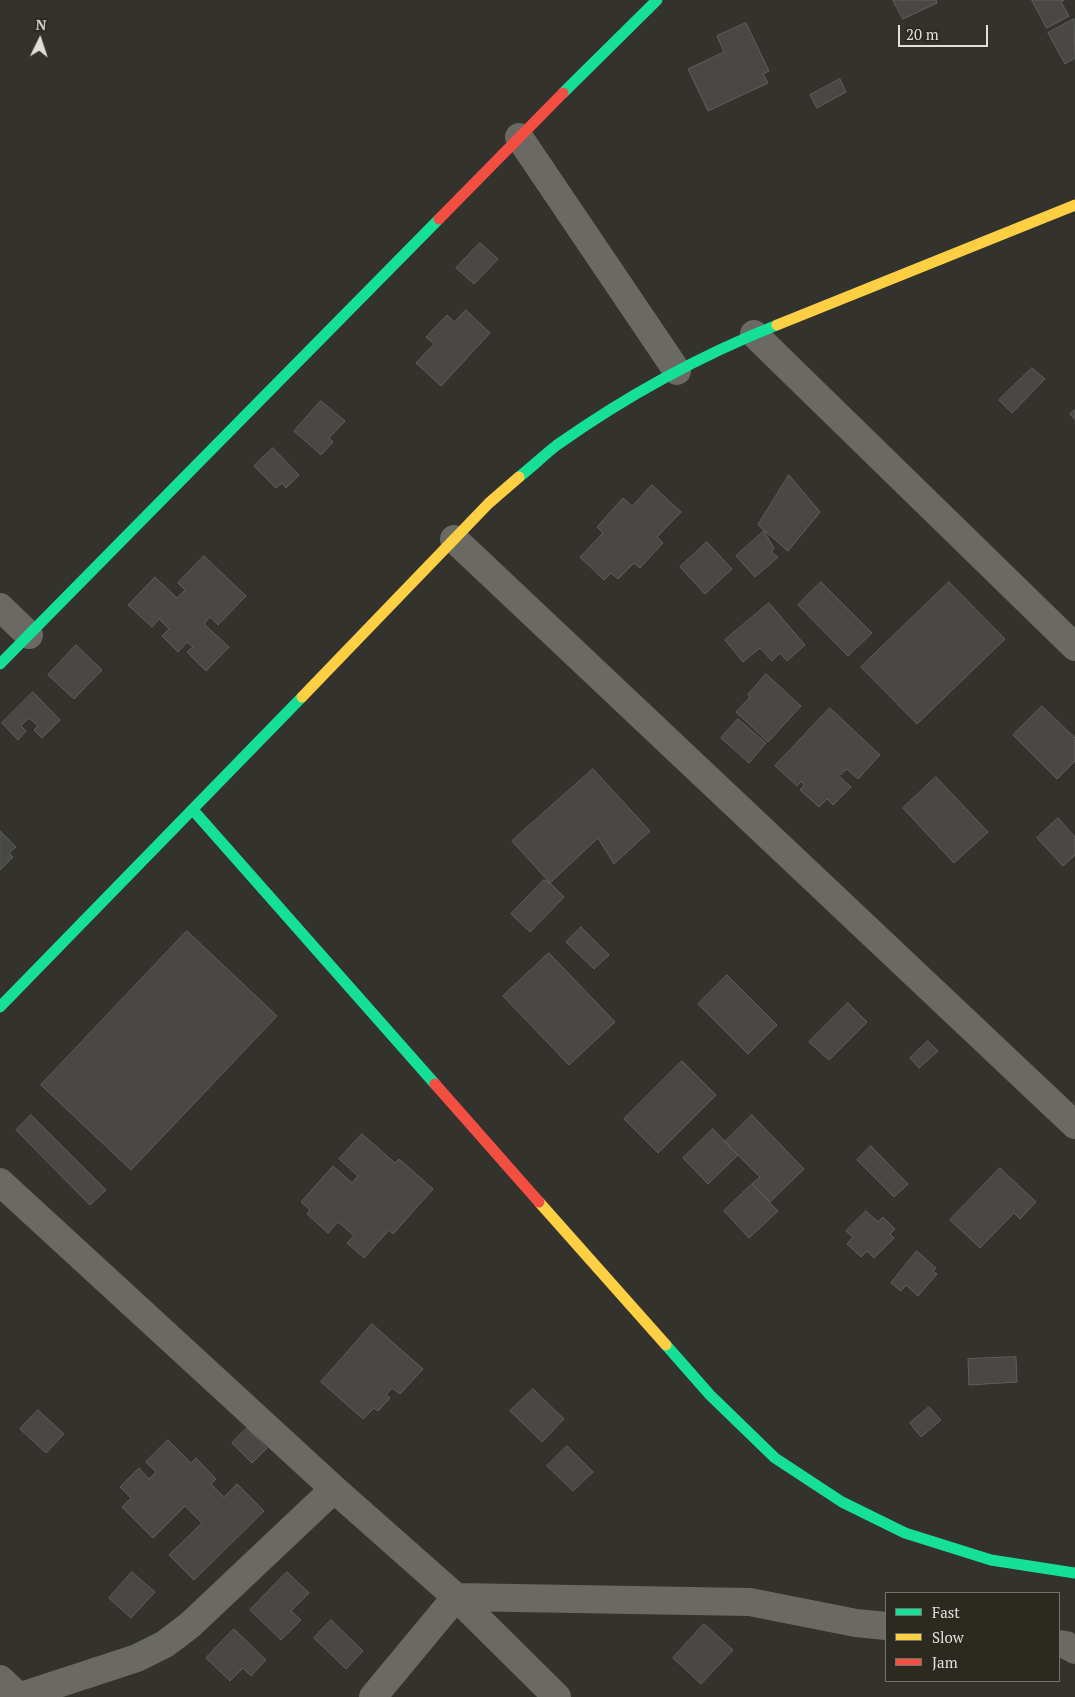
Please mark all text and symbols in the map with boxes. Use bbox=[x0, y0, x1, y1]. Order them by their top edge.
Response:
north arrow bbox=[15, 15, 65, 65]
text: N bbox=[35, 15, 47, 34]
scale bar bbox=[900, 15, 990, 47]
text: 20 m bbox=[906, 24, 939, 44]
legend bbox=[885, 1592, 1060, 1682]
text: Fast bbox=[932, 1602, 960, 1622]
text: Slow bbox=[932, 1627, 964, 1647]
text: Jam bbox=[932, 1652, 958, 1672]

